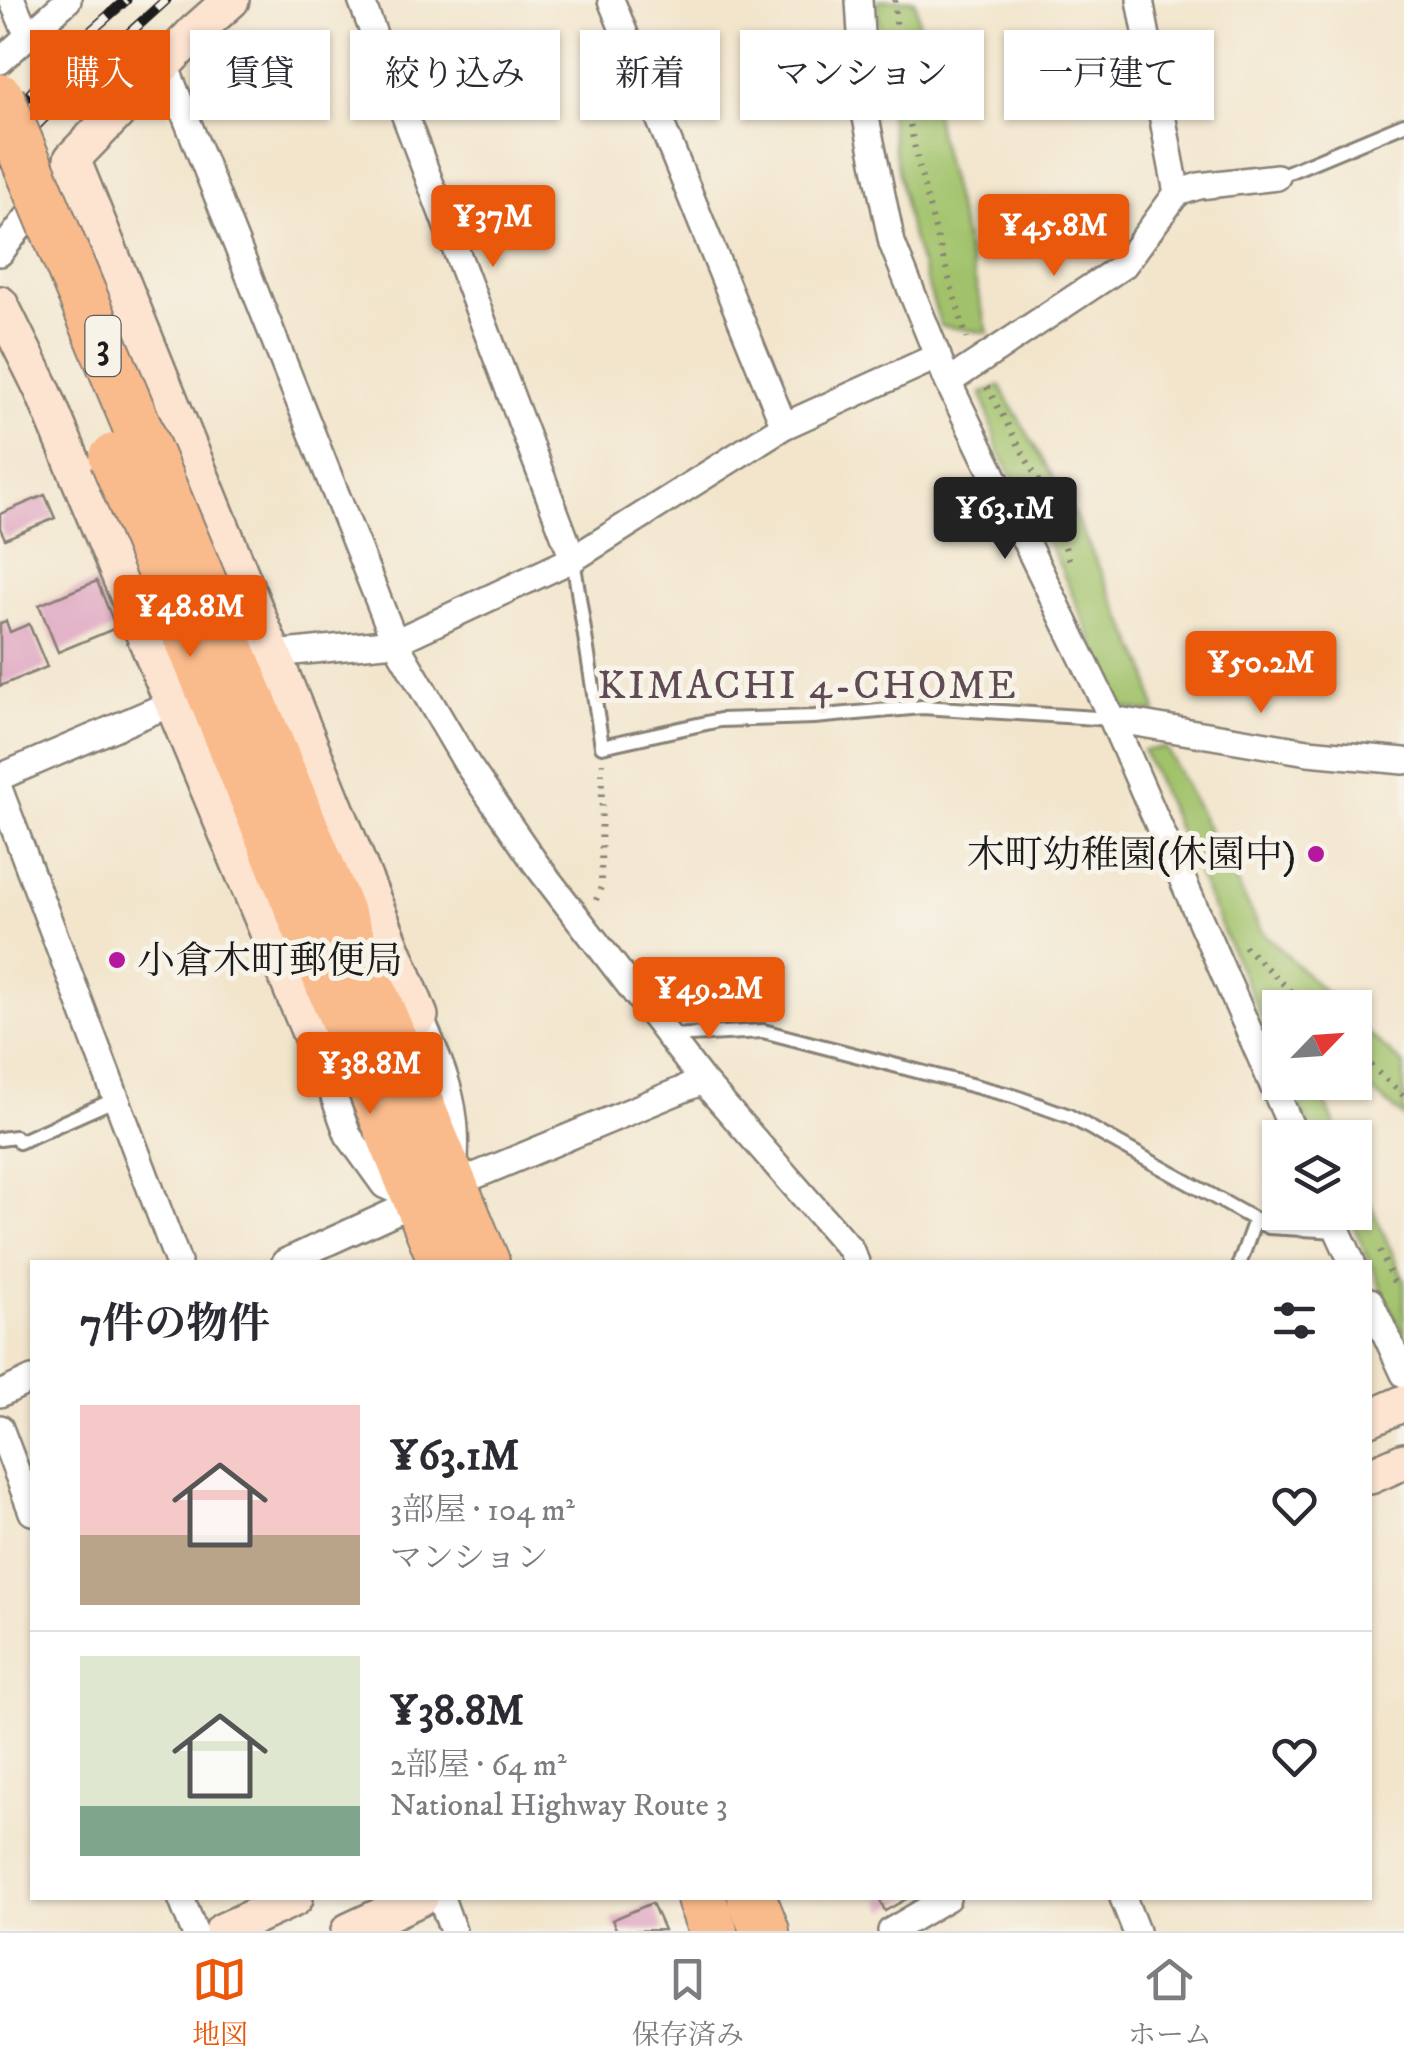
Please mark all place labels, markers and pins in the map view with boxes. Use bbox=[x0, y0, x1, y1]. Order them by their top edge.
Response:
pin: ¥37M bbox=[434, 185, 552, 270]
pin: ¥45.8M bbox=[973, 194, 1135, 279]
pin: ¥63.1M bbox=[924, 477, 1086, 562]
pin: ¥48.8M bbox=[109, 575, 271, 660]
pin: ¥50.2M bbox=[1180, 631, 1342, 716]
place label: 木町幼稚園(休園中) bbox=[967, 832, 1296, 880]
marker: 木町幼稚園(休園中) bbox=[1305, 843, 1327, 865]
place label: 小倉木町郵便局 bbox=[137, 938, 403, 986]
marker: 小倉木町郵便局 bbox=[106, 949, 128, 971]
pin: ¥49.2M bbox=[628, 957, 790, 1042]
pin: ¥38.8M bbox=[289, 1032, 451, 1117]

